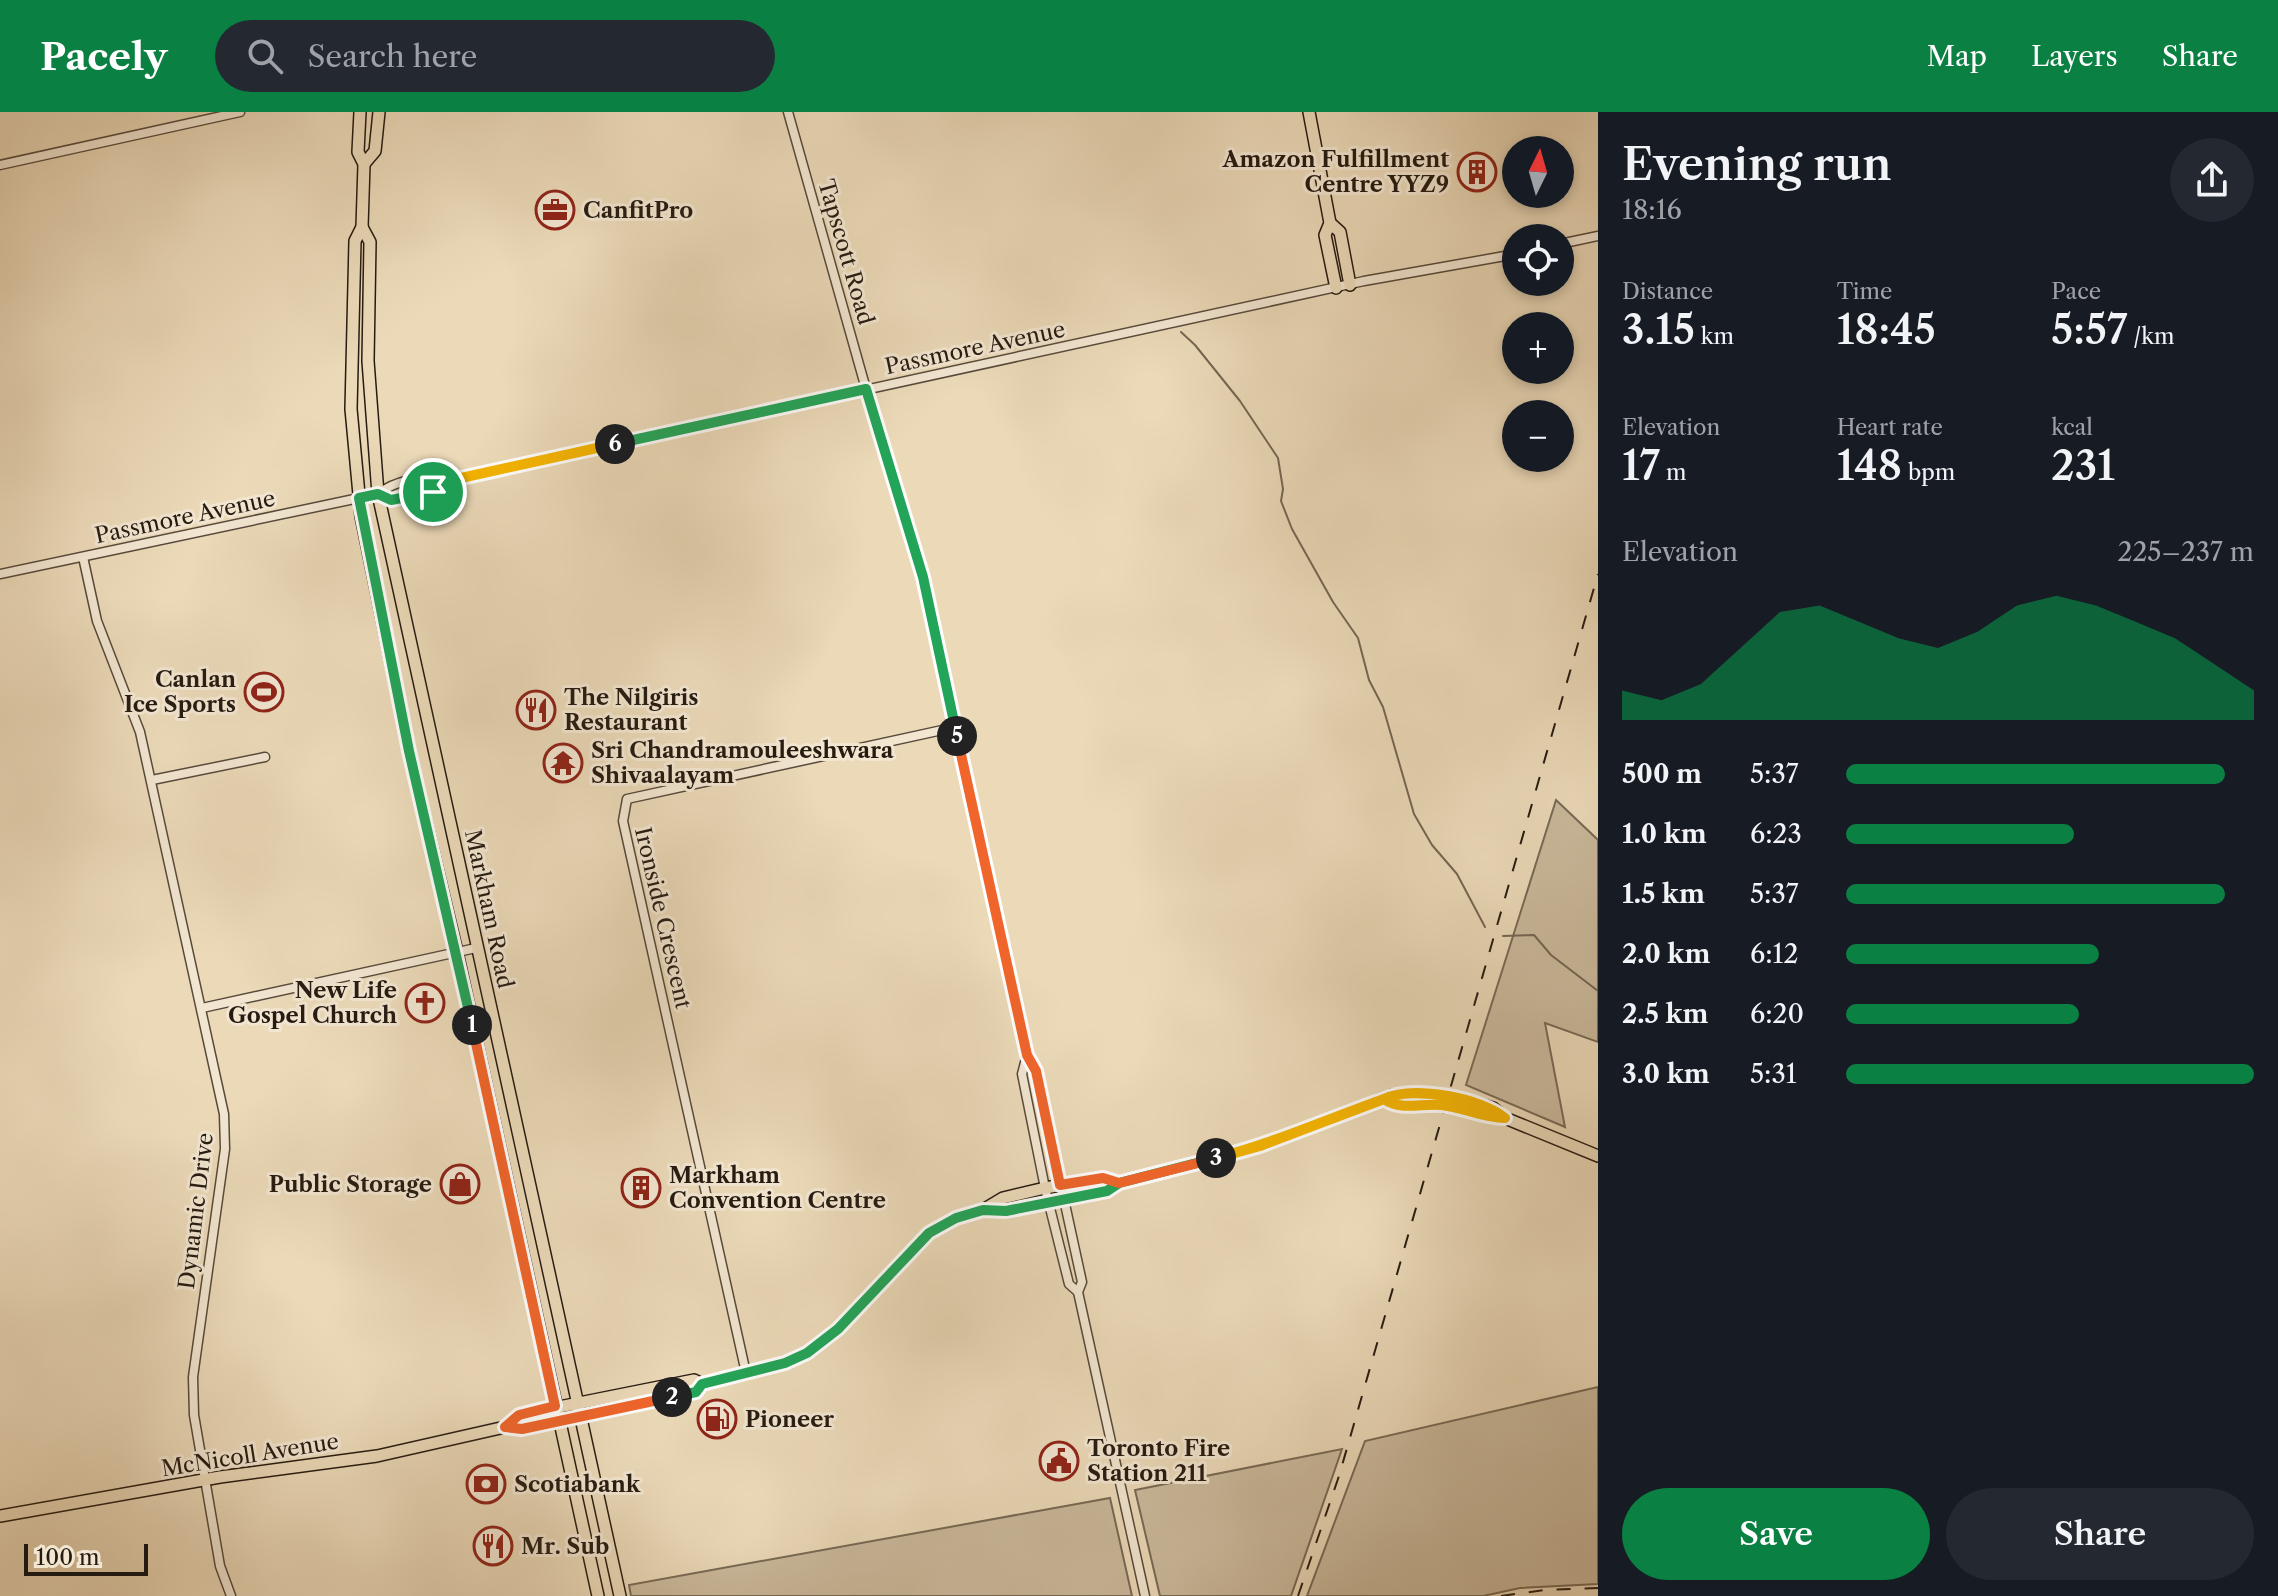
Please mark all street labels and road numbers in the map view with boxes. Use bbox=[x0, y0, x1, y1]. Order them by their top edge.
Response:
street label: Tapscott Road bbox=[812, 176, 880, 328]
street label: Passmore Avenue bbox=[882, 316, 1068, 380]
street label: Passmore Avenue bbox=[92, 485, 278, 549]
street label: Ironside Crescent bbox=[629, 825, 697, 1012]
street label: Markham Road bbox=[459, 827, 519, 991]
street label: Dynamic Drive bbox=[173, 1131, 219, 1291]
street label: McNicoll Avenue bbox=[159, 1428, 341, 1482]

